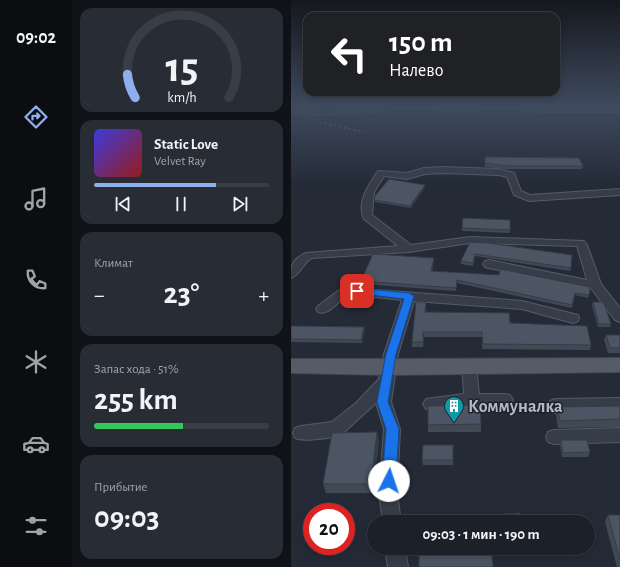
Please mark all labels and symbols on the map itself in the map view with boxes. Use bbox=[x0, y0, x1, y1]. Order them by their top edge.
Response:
pin bbox=[340, 274, 374, 308]
building icon: Коммуналка bbox=[443, 395, 465, 423]
place label: Коммуналка bbox=[468, 398, 563, 416]
position arrow bbox=[368, 460, 410, 502]
speed limit sign: 20 bbox=[303, 503, 355, 555]

